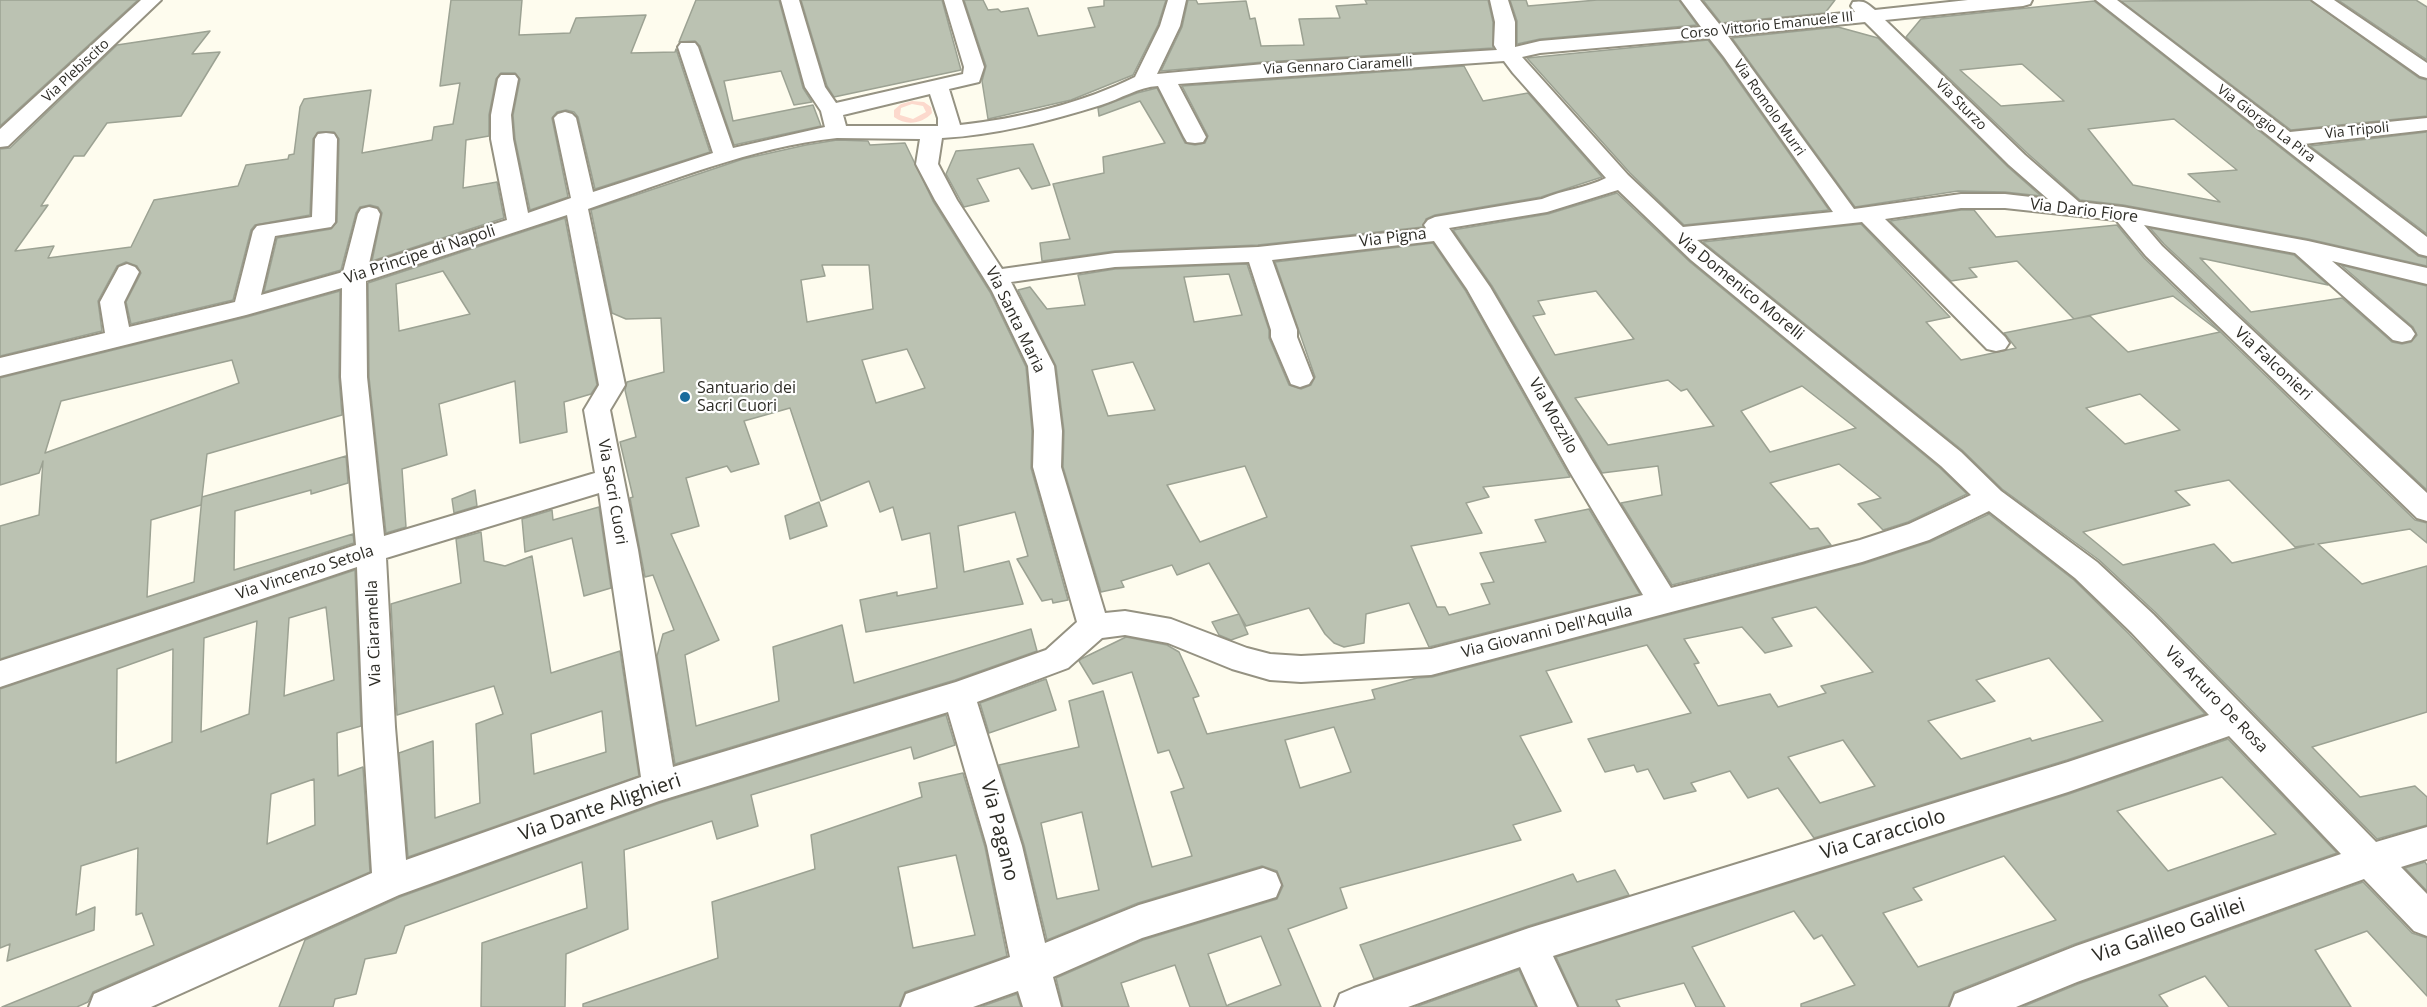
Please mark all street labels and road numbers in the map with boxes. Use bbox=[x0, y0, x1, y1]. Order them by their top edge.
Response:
street label: Corso Vittorio Emanuele III bbox=[1680, 9, 1854, 43]
street label: Via Plebiscito bbox=[39, 36, 113, 106]
street label: Via Gennaro Ciaramelli bbox=[1263, 54, 1413, 78]
street label: Via Romolo Murri bbox=[1730, 57, 1808, 159]
street label: Via Sturzo bbox=[1932, 76, 1990, 134]
street label: Via Giorgio La Pira bbox=[2214, 82, 2318, 166]
street label: Via Tripoli bbox=[2324, 119, 2390, 143]
street label: Via Dario Fiore bbox=[2029, 195, 2139, 227]
street label: Via Principe di Napoli bbox=[342, 222, 498, 288]
street label: Via Pigna bbox=[1358, 224, 1428, 252]
street label: Via Domenico Morelli bbox=[1672, 230, 1808, 344]
street label: Via Santa Maria bbox=[981, 264, 1049, 376]
street label: Via Falconieri bbox=[2230, 323, 2316, 405]
street label: Via Mozzilo bbox=[1524, 375, 1582, 457]
street label: Via Sacri Cuori bbox=[593, 438, 631, 546]
street label: Via Vincenzo Setola bbox=[234, 542, 376, 604]
street label: Via Ciaramella bbox=[363, 580, 385, 686]
street label: Via Giovanni Dell'Aquila bbox=[1460, 601, 1634, 663]
street label: Via Arturo De Rosa bbox=[2161, 643, 2271, 757]
street label: Via Dante Alighieri bbox=[516, 769, 684, 847]
street label: Via Pagano bbox=[975, 778, 1023, 884]
street label: Via Caracciolo bbox=[1818, 805, 1948, 865]
street label: Via Galileo Galilei bbox=[2090, 894, 2248, 968]

